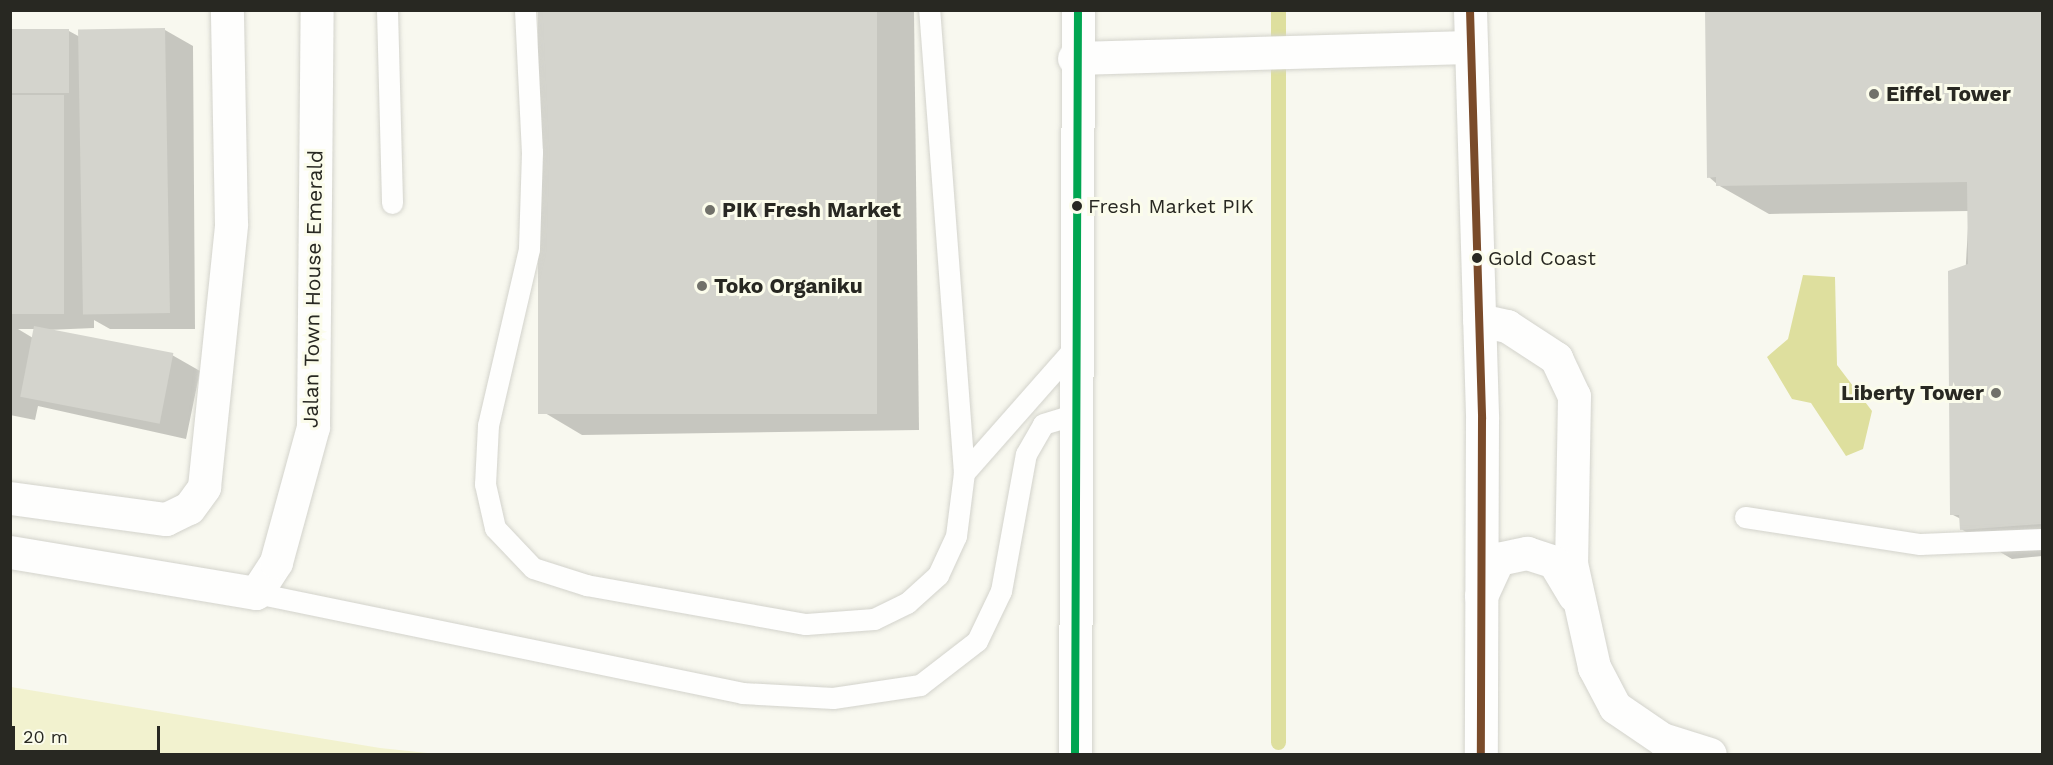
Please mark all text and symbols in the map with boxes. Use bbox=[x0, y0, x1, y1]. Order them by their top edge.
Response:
place label: Eiffel Tower bbox=[1886, 81, 2011, 107]
marker: Eiffel Tower bbox=[1867, 87, 1881, 101]
street label: Jalan Town House Emerald bbox=[298, 149, 328, 429]
place label: Fresh Market PIK bbox=[1088, 194, 1254, 218]
place label: PIK Fresh Market bbox=[722, 197, 901, 223]
marker: Fresh Market PIK bbox=[1071, 200, 1083, 212]
marker: PIK Fresh Market bbox=[703, 203, 717, 217]
place label: Gold Coast bbox=[1488, 246, 1596, 270]
marker: Gold Coast bbox=[1471, 252, 1483, 264]
place label: Toko Organiku bbox=[714, 273, 863, 299]
marker: Toko Organiku bbox=[695, 279, 709, 293]
place label: Liberty Tower bbox=[1840, 380, 1984, 406]
marker: Liberty Tower bbox=[1989, 386, 2003, 400]
scale bar bbox=[15, 714, 164, 752]
text: 20 m bbox=[23, 726, 68, 747]

